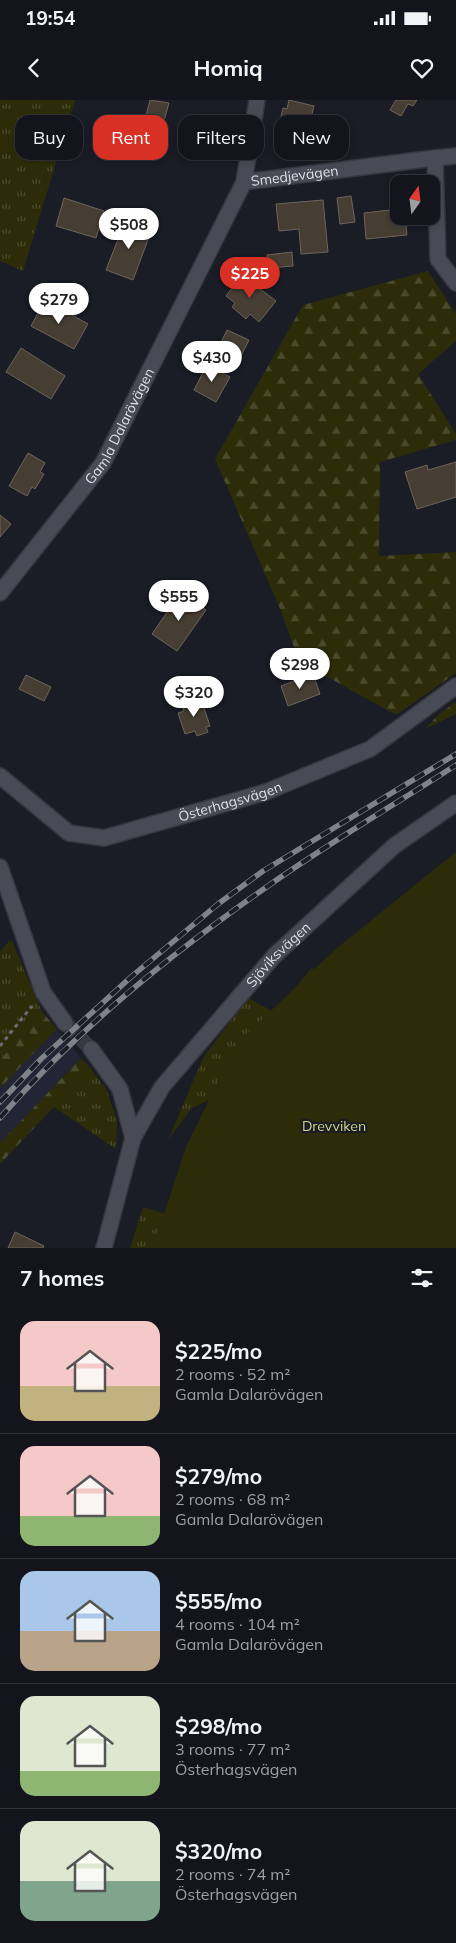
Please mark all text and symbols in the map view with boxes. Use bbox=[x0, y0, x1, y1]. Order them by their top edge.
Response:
text: 19:54 bbox=[25, 6, 75, 30]
icon: back bbox=[20, 54, 48, 82]
text: Homiq bbox=[193, 54, 263, 82]
icon: heart bbox=[408, 54, 436, 82]
chip: Buy bbox=[15, 115, 83, 160]
chip: Rent bbox=[93, 115, 168, 160]
chip: Filters bbox=[178, 115, 264, 160]
chip: New bbox=[274, 115, 349, 160]
street label: Smedjevägen bbox=[250, 161, 339, 190]
north arrow bbox=[390, 175, 440, 225]
map controls bbox=[390, 175, 440, 225]
pin: $508 bbox=[99, 208, 159, 250]
text: $508 bbox=[110, 214, 148, 234]
pin: $225 bbox=[220, 256, 280, 299]
text: $225 bbox=[231, 263, 269, 283]
pin: $279 bbox=[29, 282, 89, 325]
text: $279 bbox=[40, 289, 78, 309]
pin: $430 bbox=[182, 340, 242, 383]
text: $430 bbox=[193, 347, 231, 367]
street label: Gamla Dalarövägen bbox=[81, 365, 158, 488]
pin: $555 bbox=[149, 580, 209, 622]
text: $555 bbox=[160, 586, 198, 606]
pin: $298 bbox=[270, 648, 330, 690]
text: $298 bbox=[281, 654, 319, 674]
pin: $320 bbox=[164, 676, 224, 718]
text: $320 bbox=[175, 682, 213, 702]
street label: Österhagsvägen bbox=[176, 777, 285, 825]
street label: Sjöviksvägen bbox=[242, 918, 314, 991]
park label: Drevviken bbox=[302, 1117, 366, 1135]
icon: filters bbox=[408, 1264, 436, 1292]
text: 7 homes bbox=[20, 1265, 104, 1291]
text: $225/mo bbox=[175, 1338, 262, 1364]
icon: home bbox=[60, 1341, 120, 1401]
text: 2 rooms · 52 m² bbox=[175, 1364, 290, 1384]
text: Gamla Dalarövägen bbox=[175, 1384, 323, 1404]
text: $279/mo bbox=[175, 1463, 262, 1489]
icon: home bbox=[60, 1466, 120, 1526]
text: 2 rooms · 68 m² bbox=[175, 1489, 290, 1509]
text: Gamla Dalarövägen bbox=[175, 1509, 323, 1529]
text: $555/mo bbox=[175, 1588, 262, 1614]
icon: home bbox=[60, 1591, 120, 1651]
text: 4 rooms · 104 m² bbox=[175, 1614, 300, 1634]
text: Gamla Dalarövägen bbox=[175, 1634, 323, 1654]
text: $298/mo bbox=[175, 1713, 262, 1739]
icon: home bbox=[60, 1716, 120, 1776]
text: 3 rooms · 77 m² bbox=[175, 1739, 290, 1759]
text: Österhagsvägen bbox=[175, 1759, 297, 1779]
text: $320/mo bbox=[175, 1838, 262, 1864]
icon: home bbox=[60, 1841, 120, 1901]
text: 2 rooms · 74 m² bbox=[175, 1864, 290, 1884]
text: Österhagsvägen bbox=[175, 1884, 297, 1904]

